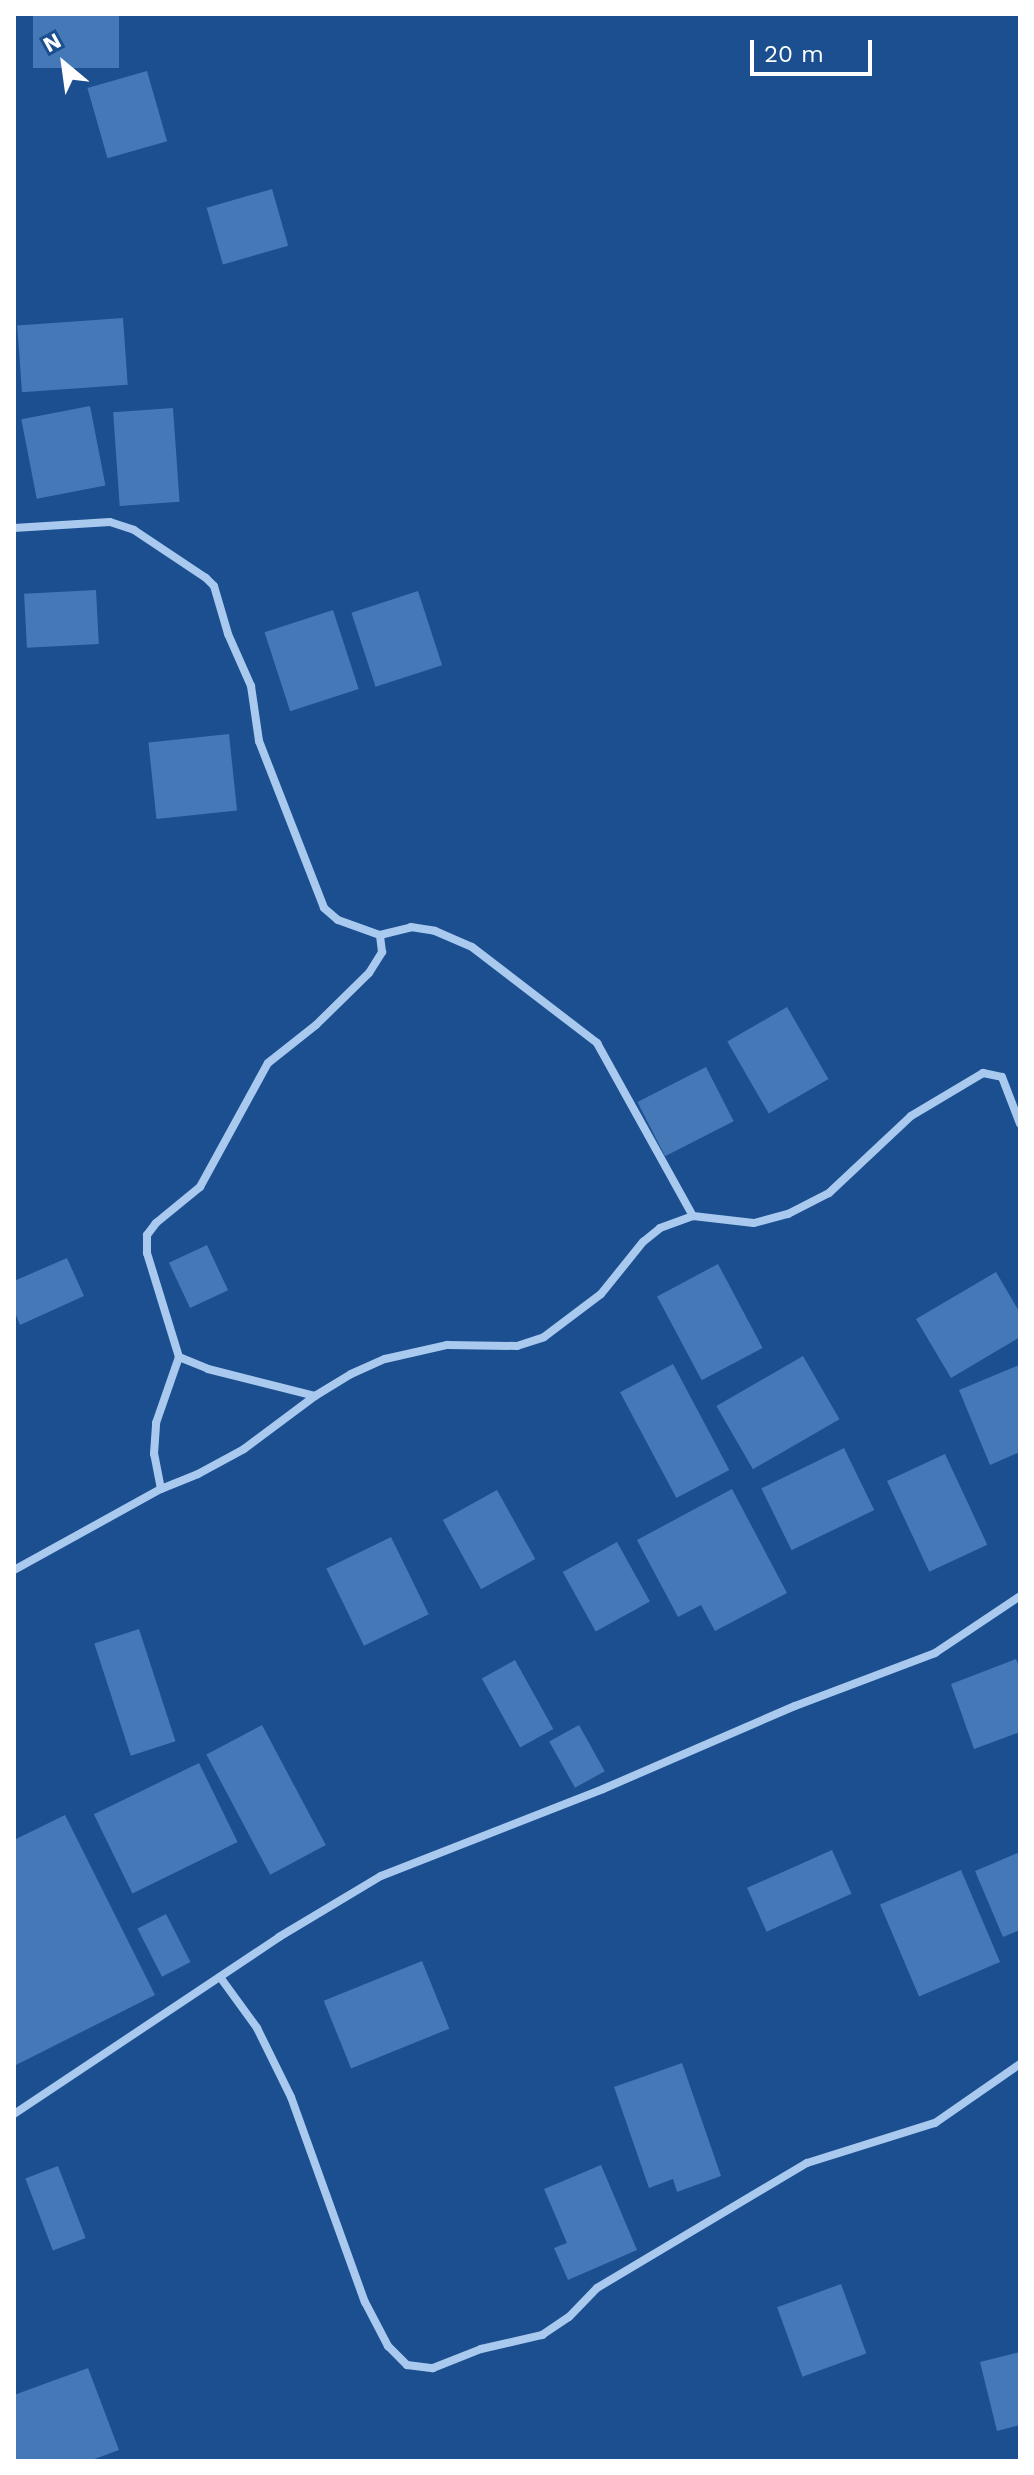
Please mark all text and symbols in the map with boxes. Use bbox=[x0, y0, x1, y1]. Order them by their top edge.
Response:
north arrow bbox=[24, 24, 104, 104]
scale bar bbox=[754, 24, 876, 74]
text: N bbox=[39, 28, 65, 57]
text: 20 m bbox=[764, 40, 824, 68]

